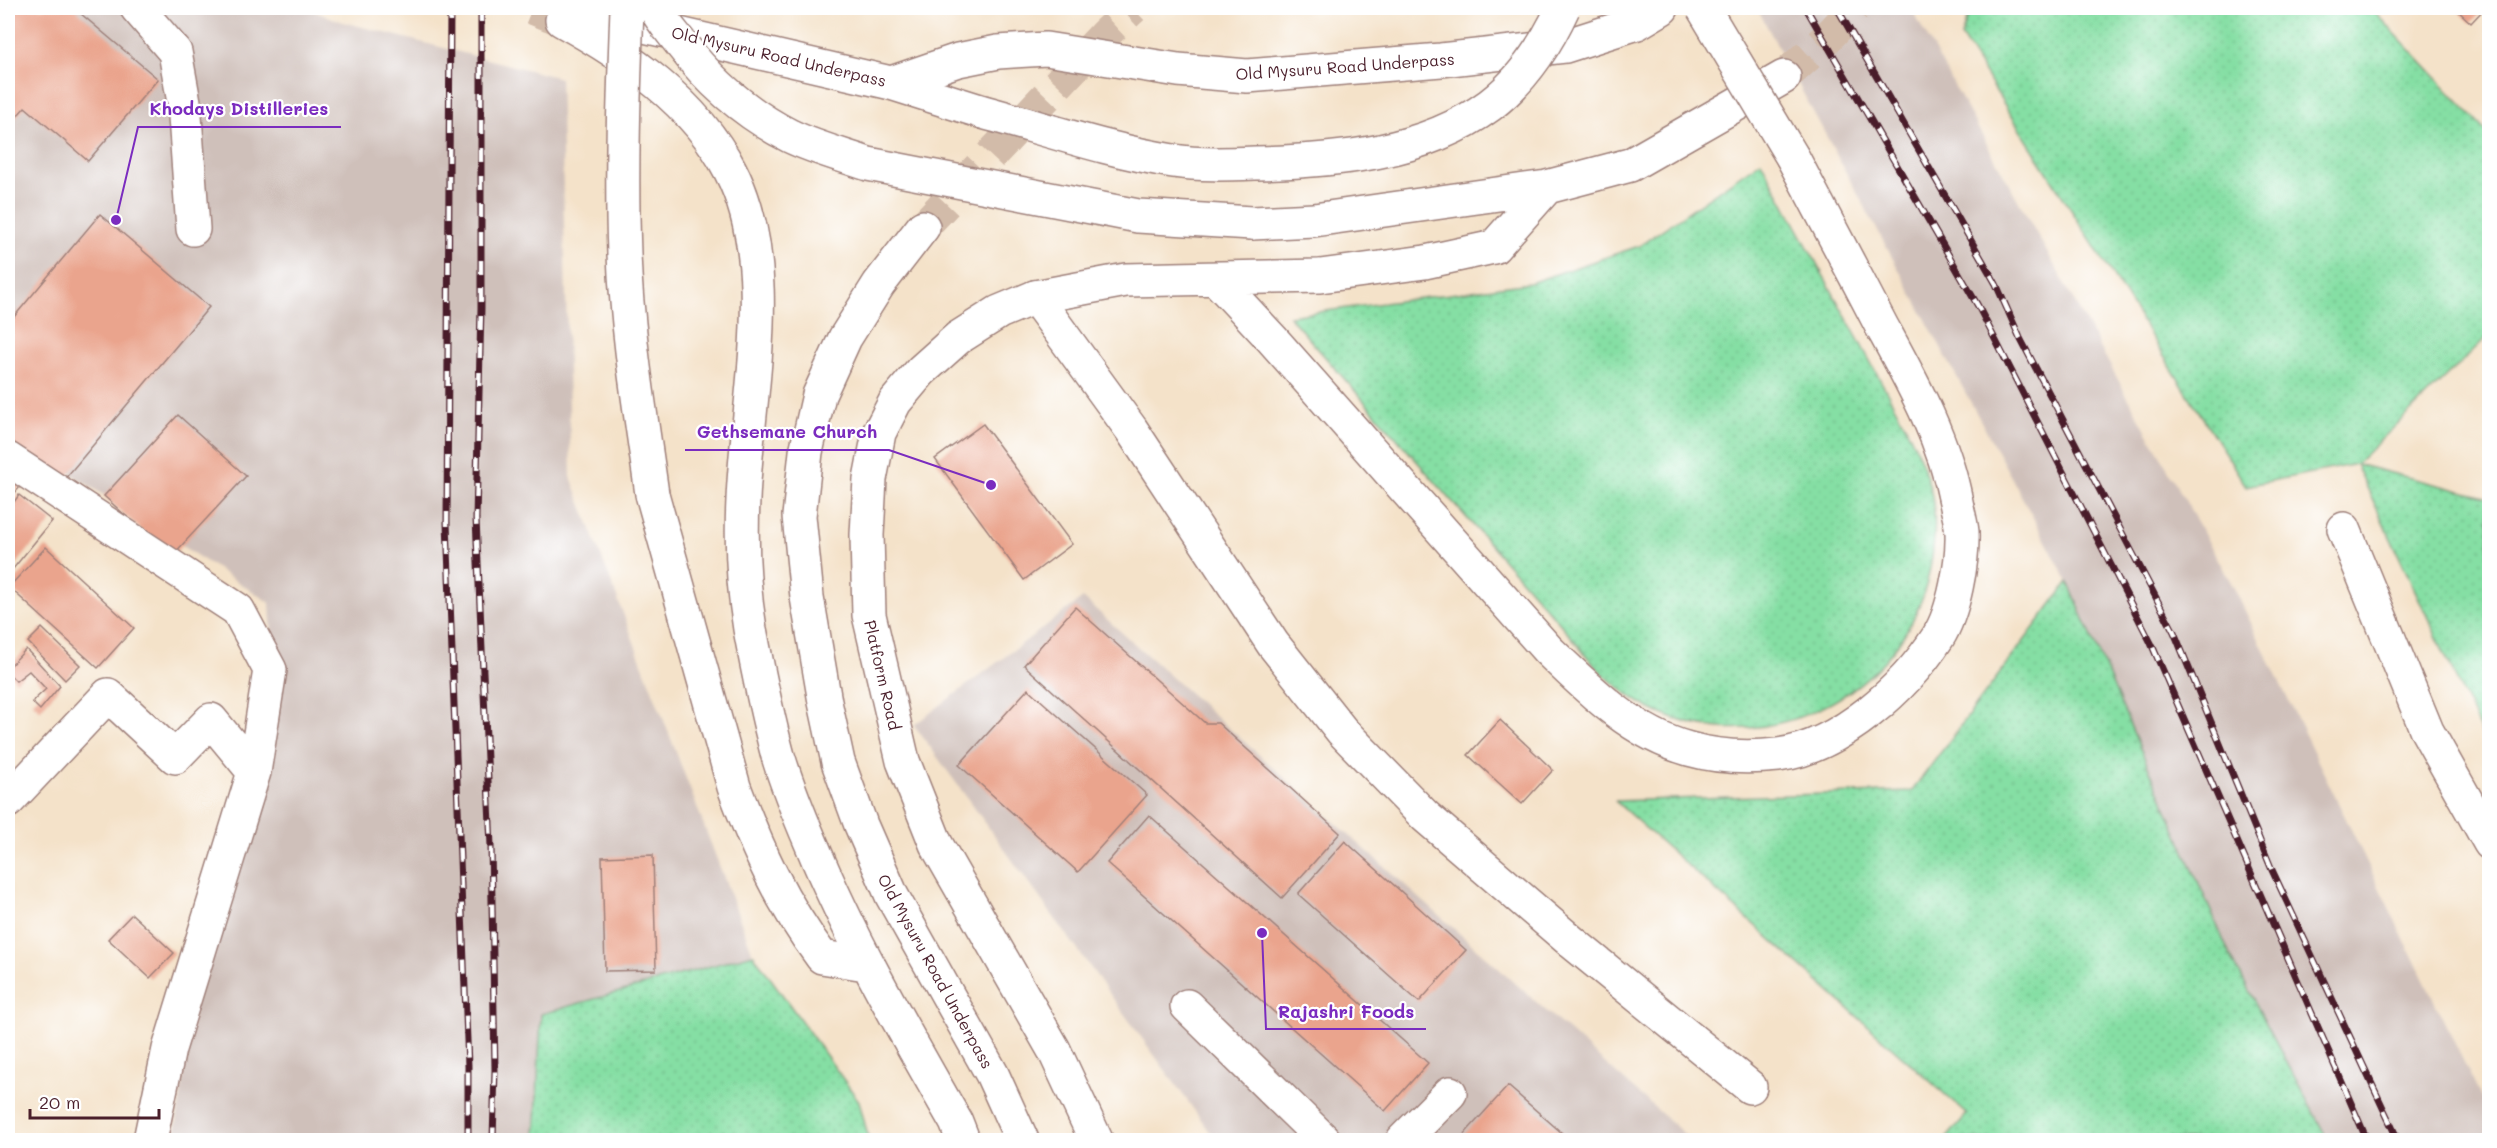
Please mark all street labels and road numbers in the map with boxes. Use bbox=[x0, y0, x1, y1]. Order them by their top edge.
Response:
street label: Old Mysuru Road Underpass bbox=[670, 21, 888, 91]
street label: Old Mysuru Road Underpass bbox=[1235, 48, 1455, 84]
street label: Platform Road bbox=[860, 618, 906, 732]
street label: Old Mysuru Road Underpass bbox=[874, 870, 998, 1072]

